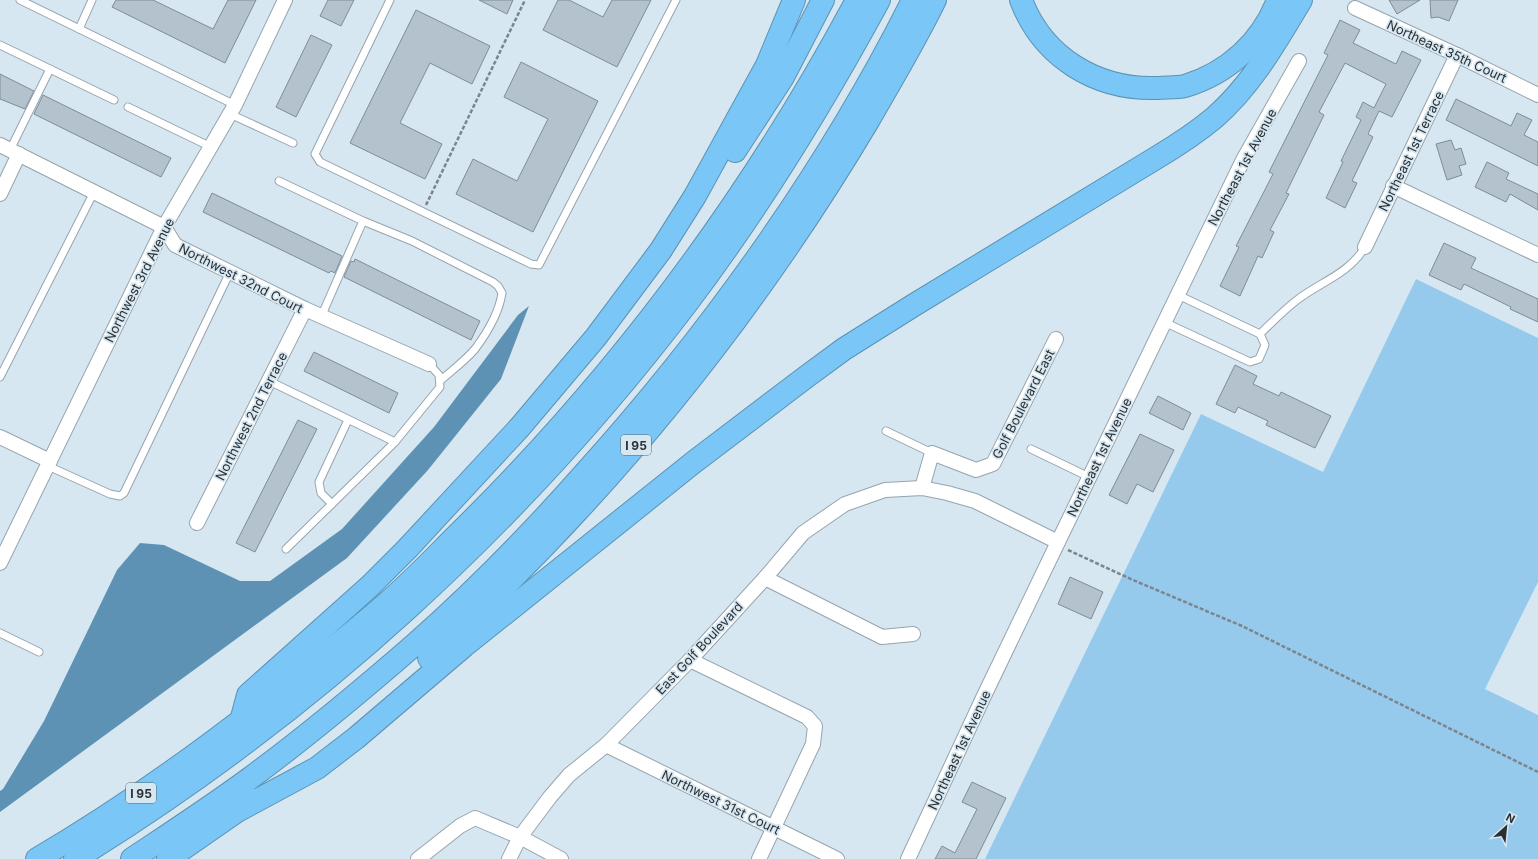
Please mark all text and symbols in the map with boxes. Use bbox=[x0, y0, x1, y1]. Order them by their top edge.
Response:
street label: Northeast 35th Court bbox=[1385, 16, 1509, 86]
street label: Northeast 1st Terrace bbox=[1375, 88, 1447, 214]
street label: Northeast 1st Avenue bbox=[1204, 106, 1280, 228]
street label: Northwest 3rd Avenue bbox=[101, 215, 177, 345]
street label: Northwest 32nd Court bbox=[176, 240, 306, 316]
street label: Golf Boulevard East bbox=[988, 347, 1058, 461]
street label: Northwest 2nd Terrace bbox=[212, 349, 290, 483]
street label: Northeast 1st Avenue bbox=[1063, 395, 1135, 519]
road number: I 95 bbox=[621, 435, 651, 455]
street label: East Golf Boulevard bbox=[652, 598, 746, 698]
street label: Northeast 1st Avenue bbox=[924, 688, 994, 812]
street label: Northwest 31st Court bbox=[659, 766, 783, 838]
road number: I 95 bbox=[126, 783, 156, 803]
north arrow bbox=[1486, 807, 1526, 847]
text: N bbox=[1504, 810, 1517, 826]

